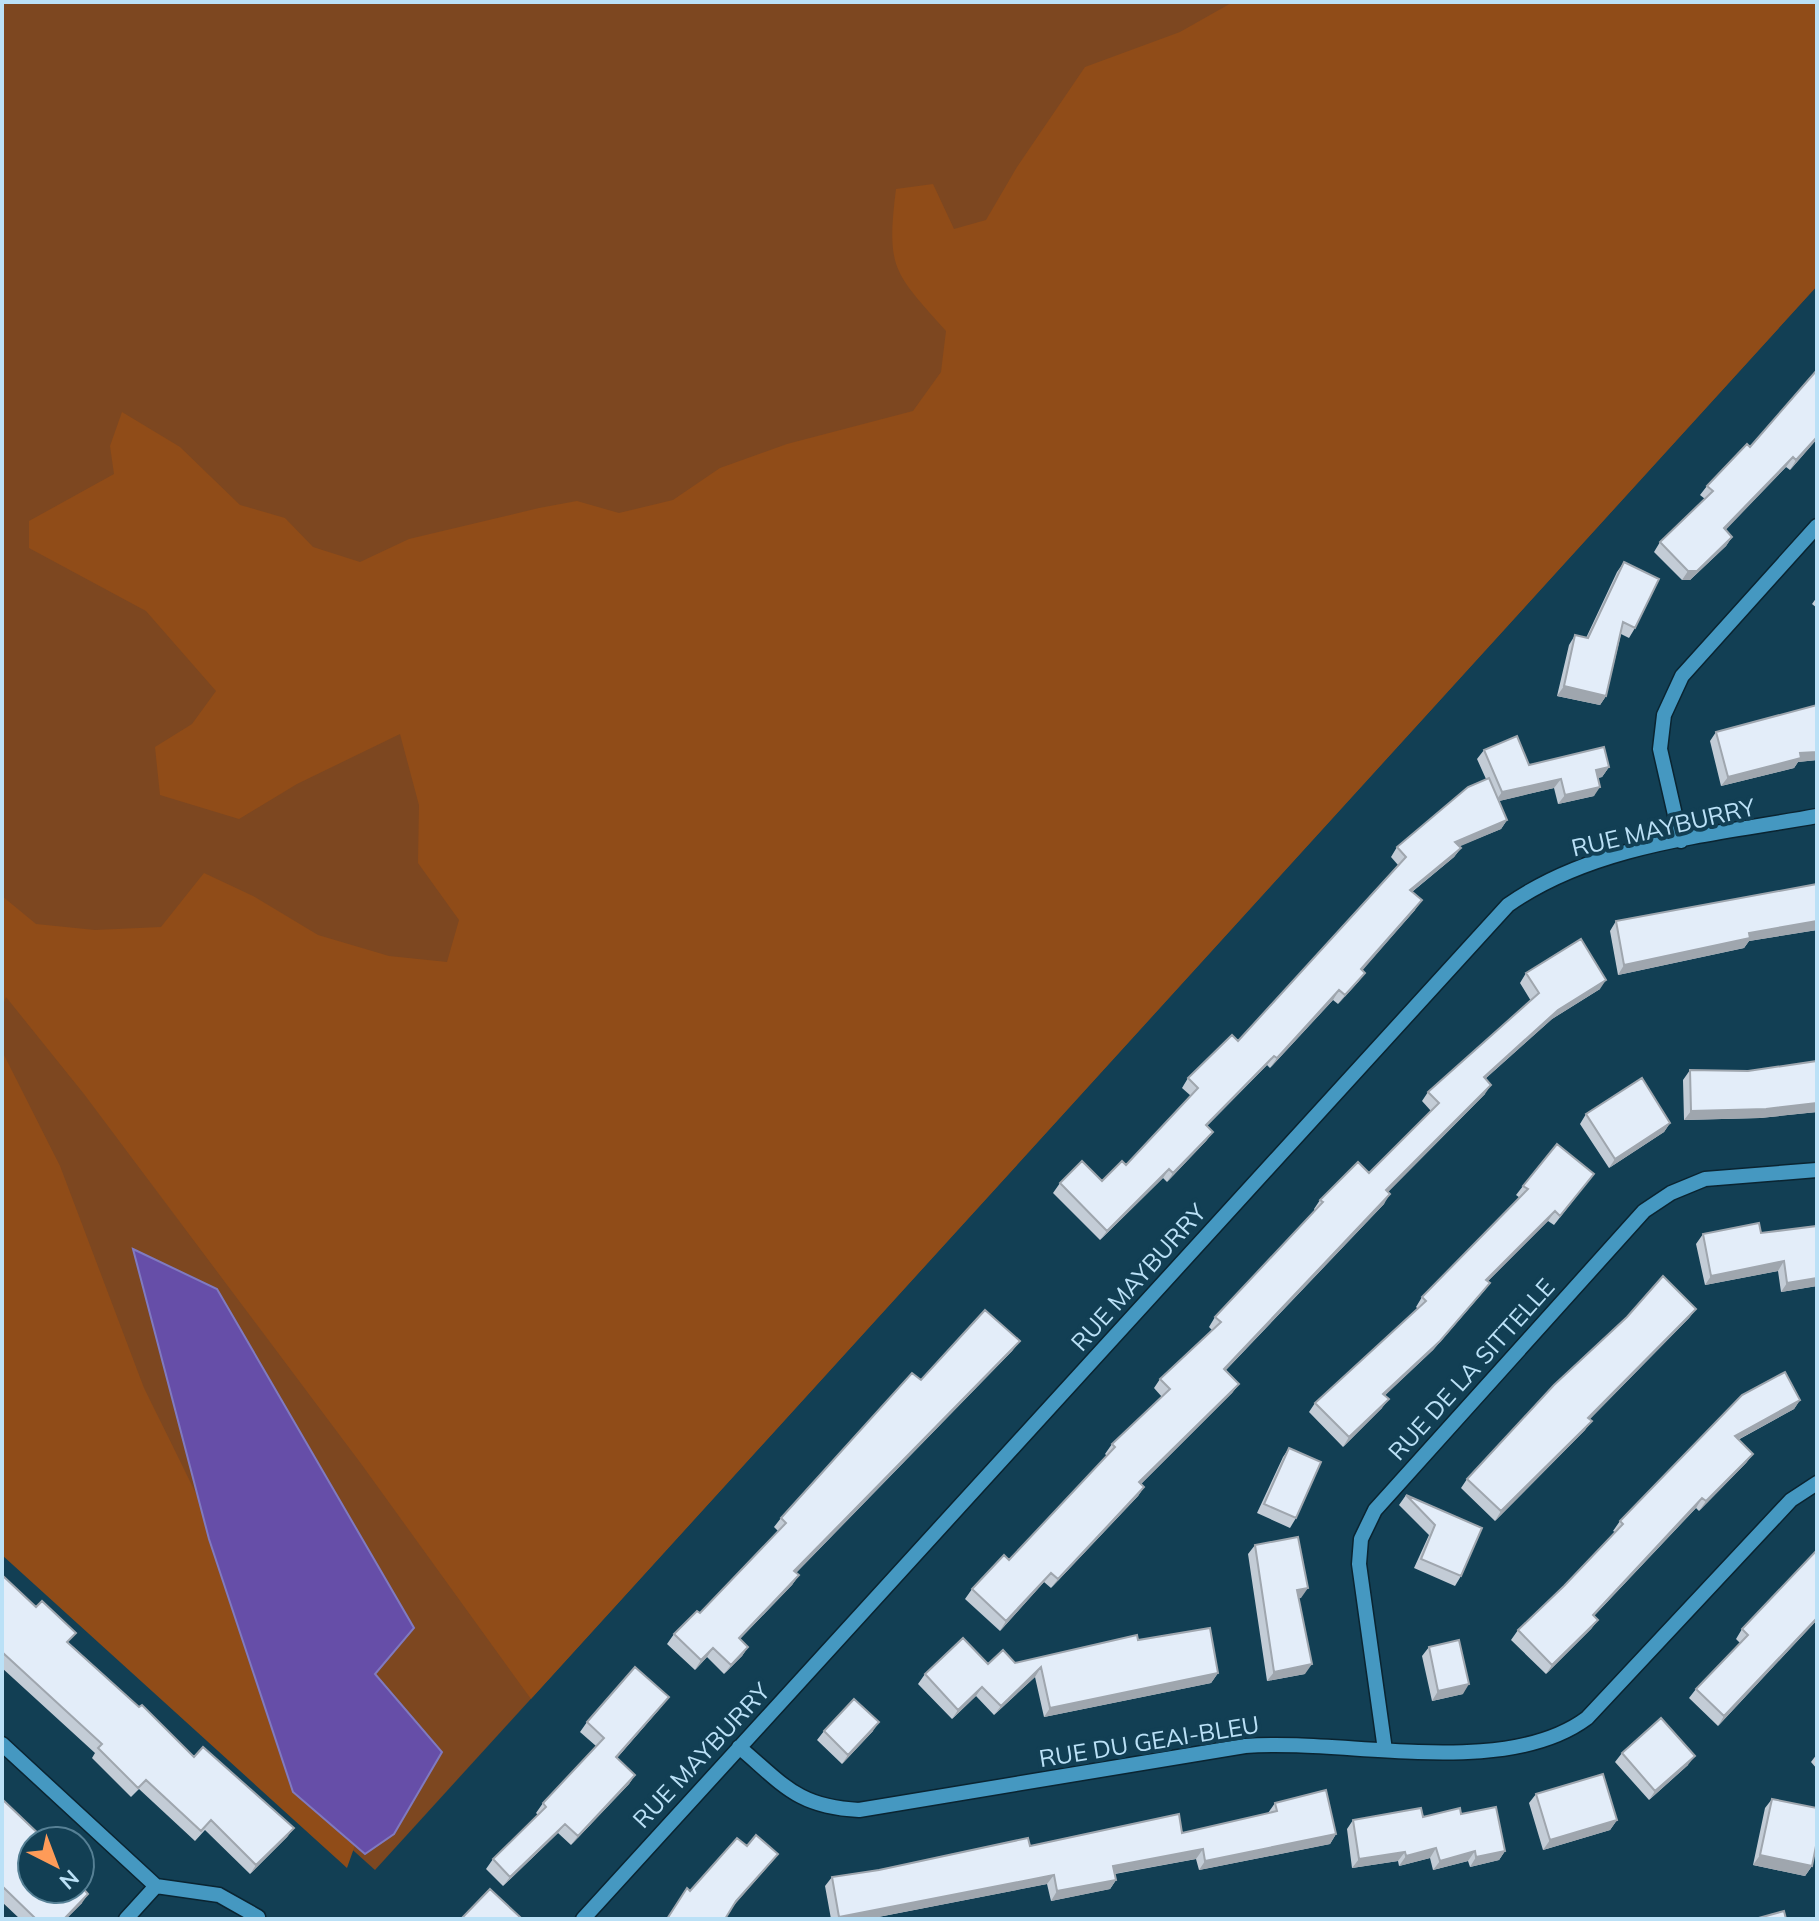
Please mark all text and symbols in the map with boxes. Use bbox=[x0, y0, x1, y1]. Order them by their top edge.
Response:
street label: RUE MAYBURRY bbox=[1568, 791, 1758, 863]
street label: RUE MAYBURRY bbox=[1064, 1197, 1212, 1357]
street label: RUE DE LA SITTELLE bbox=[1382, 1272, 1560, 1466]
street label: RUE MAYBURRY bbox=[626, 1676, 776, 1834]
street label: RUE DU GEAI-BLEU bbox=[1037, 1709, 1261, 1773]
north arrow bbox=[16, 1825, 96, 1905]
text: N bbox=[54, 1864, 85, 1896]

